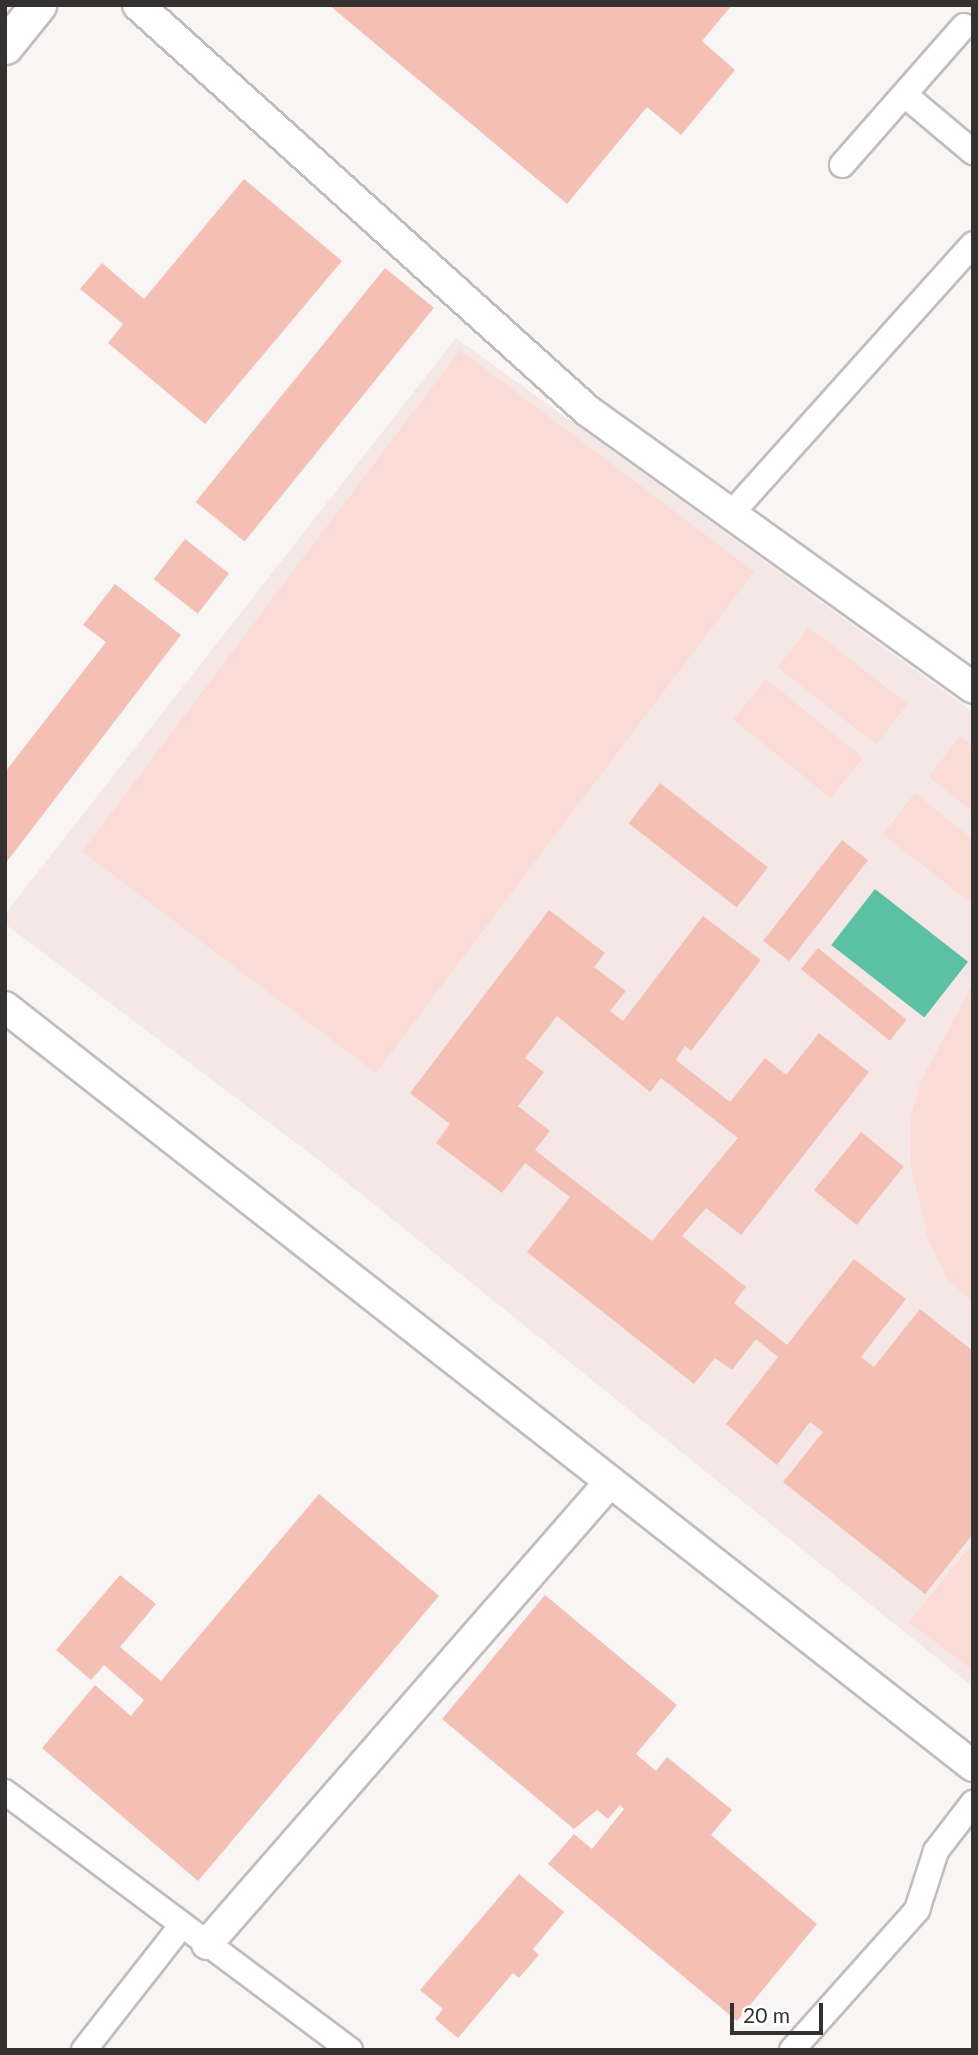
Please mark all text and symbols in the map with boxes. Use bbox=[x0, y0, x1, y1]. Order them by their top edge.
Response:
scale bar bbox=[733, 1988, 826, 2032]
text: 20 m bbox=[743, 2002, 790, 2027]

